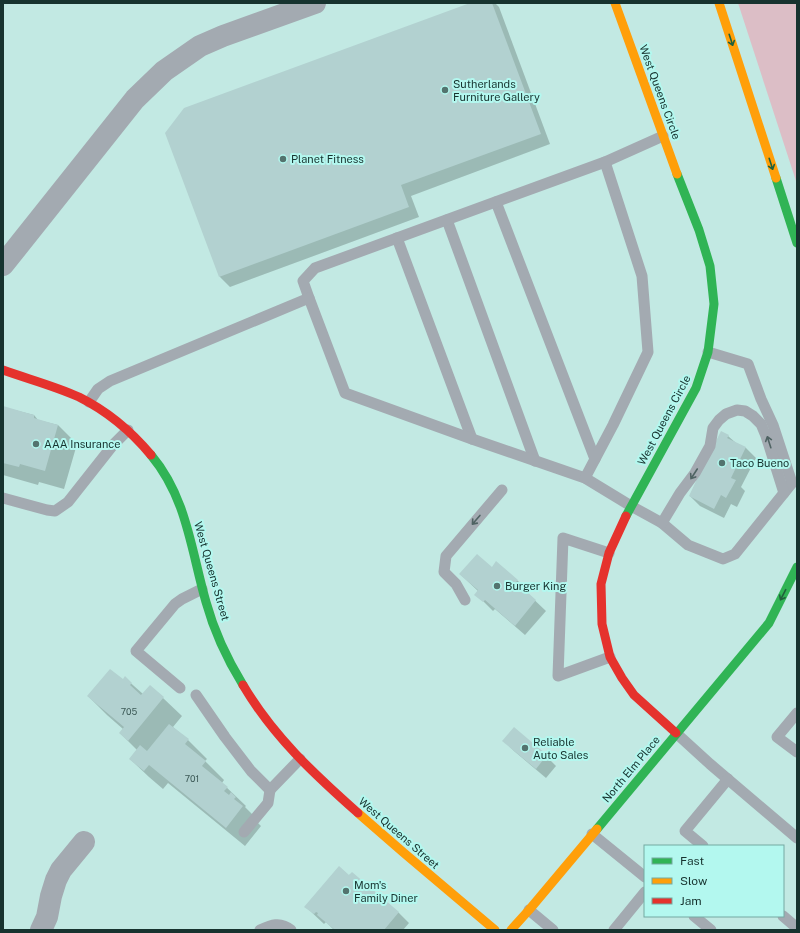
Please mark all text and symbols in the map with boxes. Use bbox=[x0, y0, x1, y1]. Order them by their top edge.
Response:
one-way arrow bbox=[728, 33, 735, 46]
street label: West Queens Circle bbox=[637, 43, 683, 141]
place label: Sutherlands Furniture Gallery bbox=[453, 78, 540, 103]
marker: Sutherlands Furniture Gallery bbox=[440, 85, 450, 95]
place label: Planet Fitness bbox=[291, 153, 364, 165]
marker: Planet Fitness bbox=[278, 154, 288, 164]
one-way arrow bbox=[768, 157, 775, 170]
street label: West Queens Circle bbox=[635, 373, 693, 467]
one-way arrow bbox=[764, 437, 772, 449]
place label: AAA Insurance bbox=[44, 438, 120, 450]
marker: AAA Insurance bbox=[31, 439, 41, 449]
place label: Taco Bueno bbox=[730, 457, 789, 469]
marker: Taco Bueno bbox=[717, 458, 727, 468]
one-way arrow bbox=[690, 468, 698, 479]
one-way arrow bbox=[472, 515, 481, 525]
street label: West Queens Street bbox=[192, 520, 232, 622]
place label: Burger King bbox=[505, 580, 566, 592]
marker: Burger King bbox=[492, 581, 502, 591]
one-way arrow bbox=[779, 589, 786, 601]
house number: 705 bbox=[121, 706, 137, 717]
street label: North Elm Place bbox=[600, 734, 662, 804]
place label: Reliable Auto Sales bbox=[533, 736, 589, 761]
marker: Reliable Auto Sales bbox=[520, 743, 530, 753]
house number: 701 bbox=[185, 773, 199, 784]
street label: West Queens Street bbox=[356, 795, 442, 871]
legend bbox=[644, 845, 784, 917]
text: Fast bbox=[680, 854, 705, 868]
text: Slow bbox=[680, 874, 708, 888]
place label: Mom's Family Diner bbox=[354, 879, 418, 904]
marker: Mom's Family Diner bbox=[341, 886, 351, 896]
text: Jam bbox=[680, 894, 702, 908]

